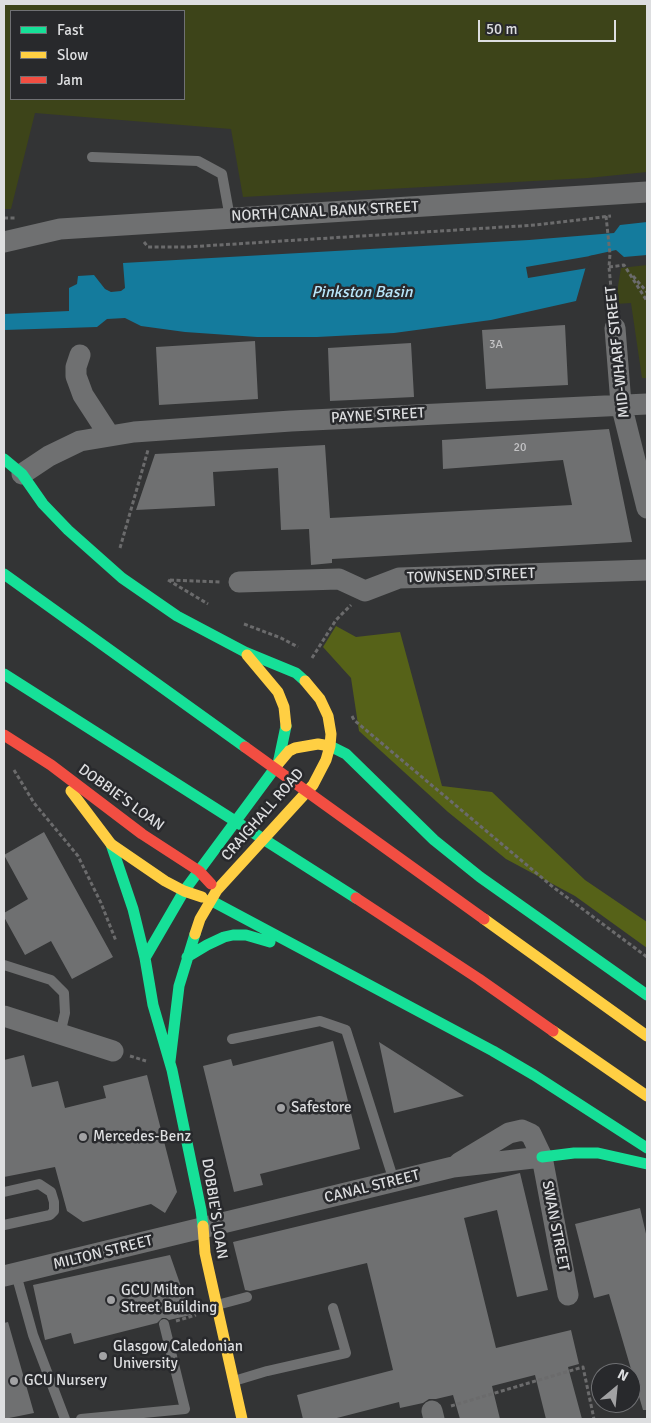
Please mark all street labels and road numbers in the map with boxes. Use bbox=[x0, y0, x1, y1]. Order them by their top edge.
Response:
street label: NORTH CANAL BANK STREET bbox=[231, 198, 419, 226]
street label: MID-WHARF STREET bbox=[602, 285, 634, 419]
street label: PAYNE STREET bbox=[330, 405, 426, 427]
street label: TOWNSEND STREET bbox=[407, 565, 535, 587]
street label: DOBBIE'S LOAN bbox=[75, 761, 167, 835]
street label: CRAIGHALL ROAD bbox=[218, 765, 308, 865]
street label: DOBBIE'S LOAN bbox=[197, 1157, 231, 1261]
street label: CANAL STREET bbox=[323, 1167, 421, 1207]
street label: SWAN STREET bbox=[537, 1179, 573, 1273]
street label: MILTON STREET bbox=[51, 1232, 155, 1274]

